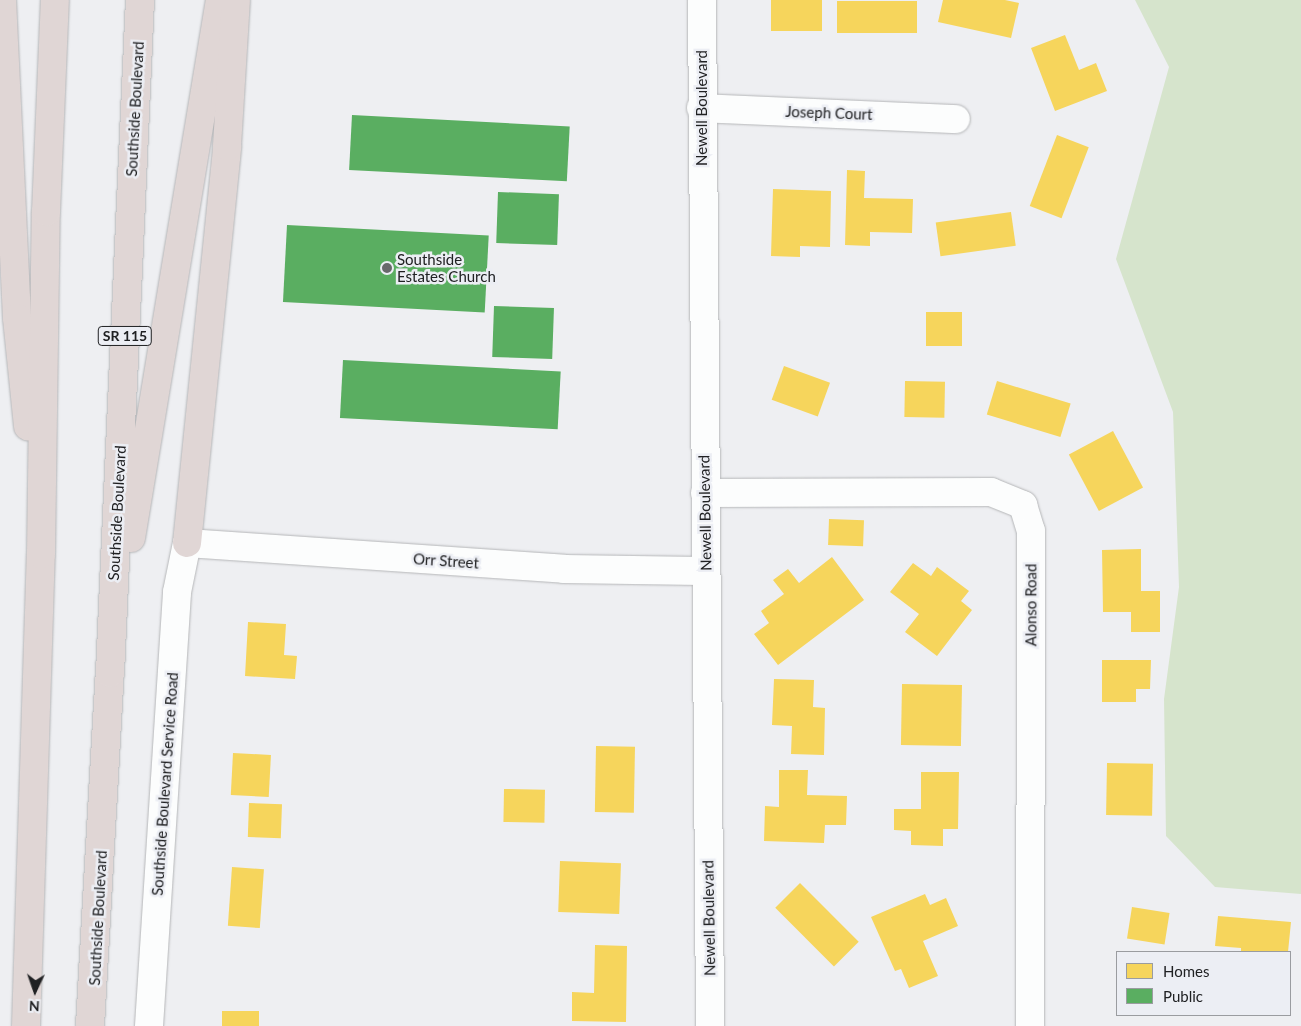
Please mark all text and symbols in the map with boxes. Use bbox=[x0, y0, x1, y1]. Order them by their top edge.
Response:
street label: Southside Boulevard bbox=[122, 41, 148, 177]
street label: Newell Boulevard bbox=[693, 50, 711, 166]
street label: Joseph Court bbox=[785, 102, 873, 124]
place label: Southside Estates Church bbox=[397, 250, 496, 285]
marker: Southside Estates Church bbox=[381, 262, 393, 274]
road number: SR 115 bbox=[98, 324, 152, 348]
street label: Southside Boulevard bbox=[104, 445, 130, 581]
street label: Newell Boulevard bbox=[695, 455, 715, 571]
street label: Orr Street bbox=[412, 550, 480, 572]
street label: Alonso Road bbox=[1022, 564, 1040, 646]
street label: Southside Boulevard Service Road bbox=[148, 672, 182, 896]
street label: Southside Boulevard bbox=[85, 850, 111, 986]
street label: Newell Boulevard bbox=[699, 860, 719, 976]
legend bbox=[1116, 951, 1291, 1016]
text: Homes bbox=[1163, 962, 1209, 980]
north arrow bbox=[10, 966, 60, 1016]
text: Public bbox=[1163, 987, 1203, 1005]
text: N bbox=[28, 998, 40, 1015]

